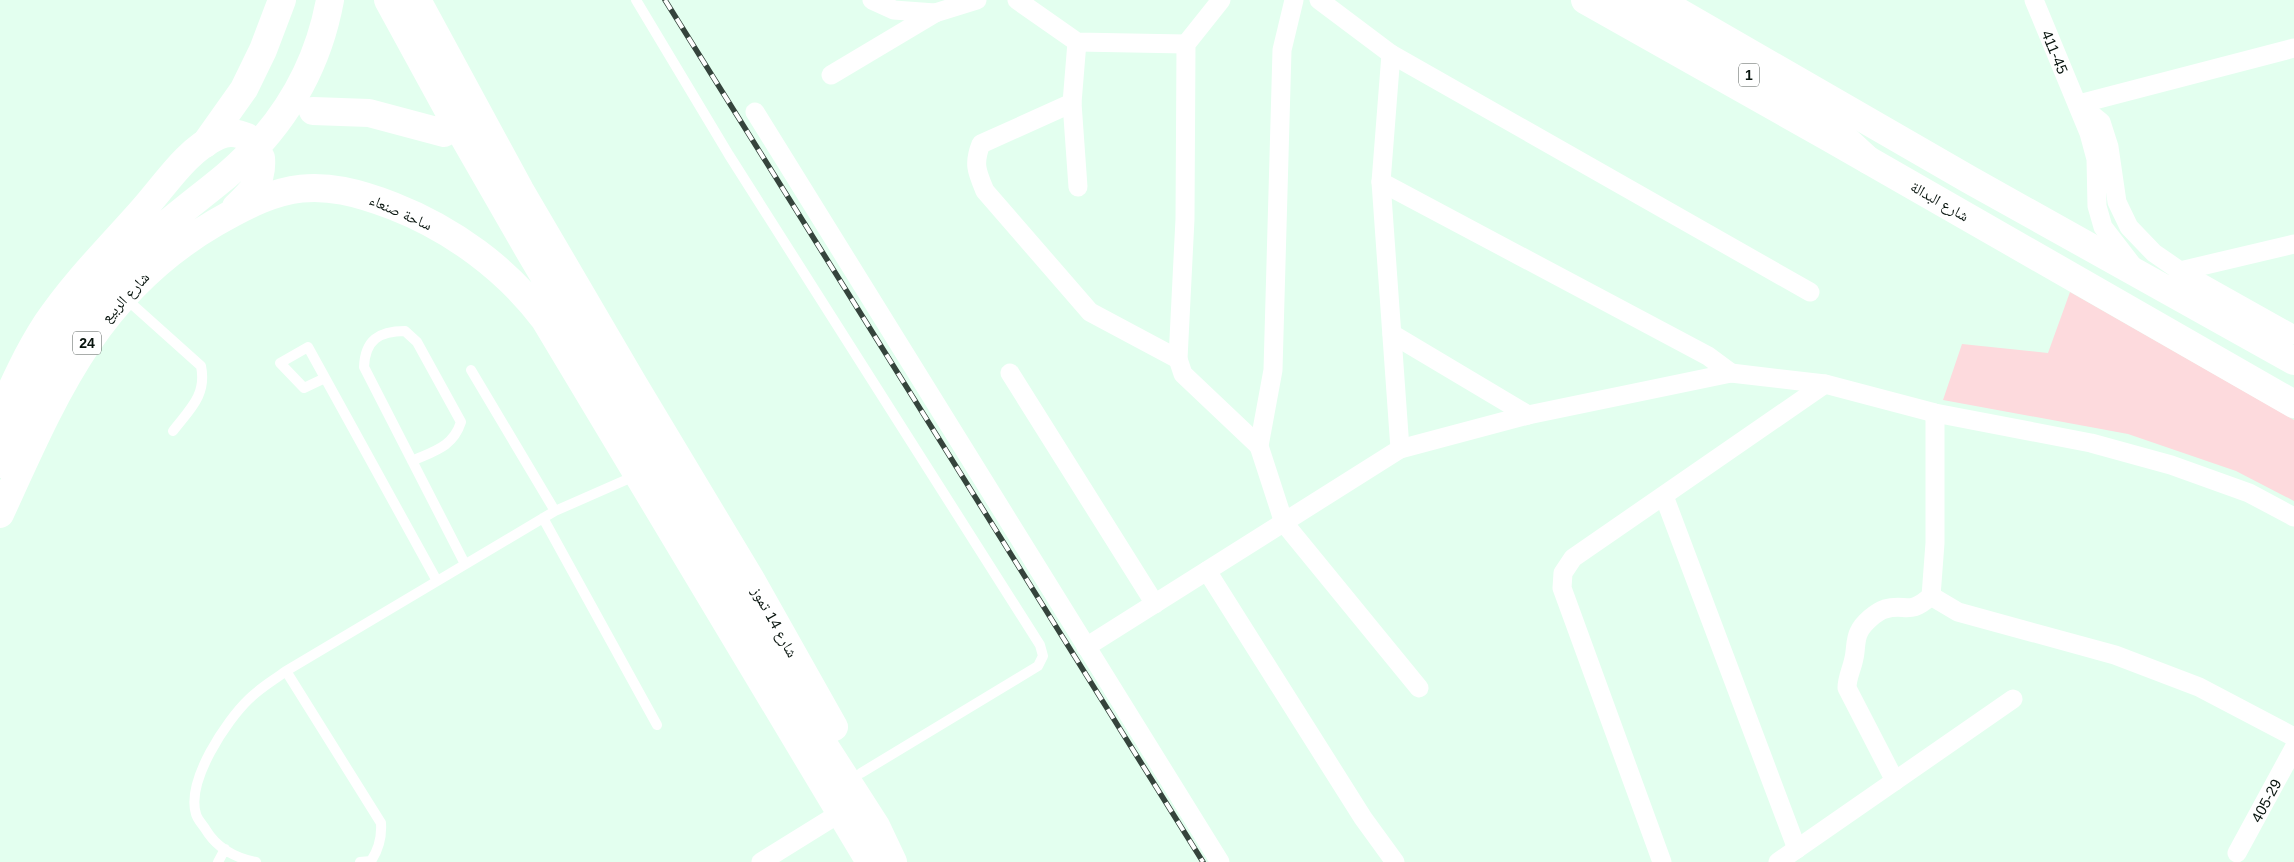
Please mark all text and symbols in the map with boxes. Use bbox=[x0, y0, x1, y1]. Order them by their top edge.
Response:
street label: 411-45 bbox=[2039, 27, 2072, 76]
road number: 1 bbox=[1739, 64, 1759, 86]
street label: شارع البدالة bbox=[1907, 178, 1972, 226]
street label: ساحة صنعاء bbox=[367, 191, 435, 233]
street label: شارع الربيع bbox=[98, 268, 154, 327]
road number: 24 bbox=[73, 332, 101, 354]
street label: شارع 14 تموز bbox=[746, 583, 801, 661]
street label: 405-29 bbox=[2247, 776, 2284, 825]

